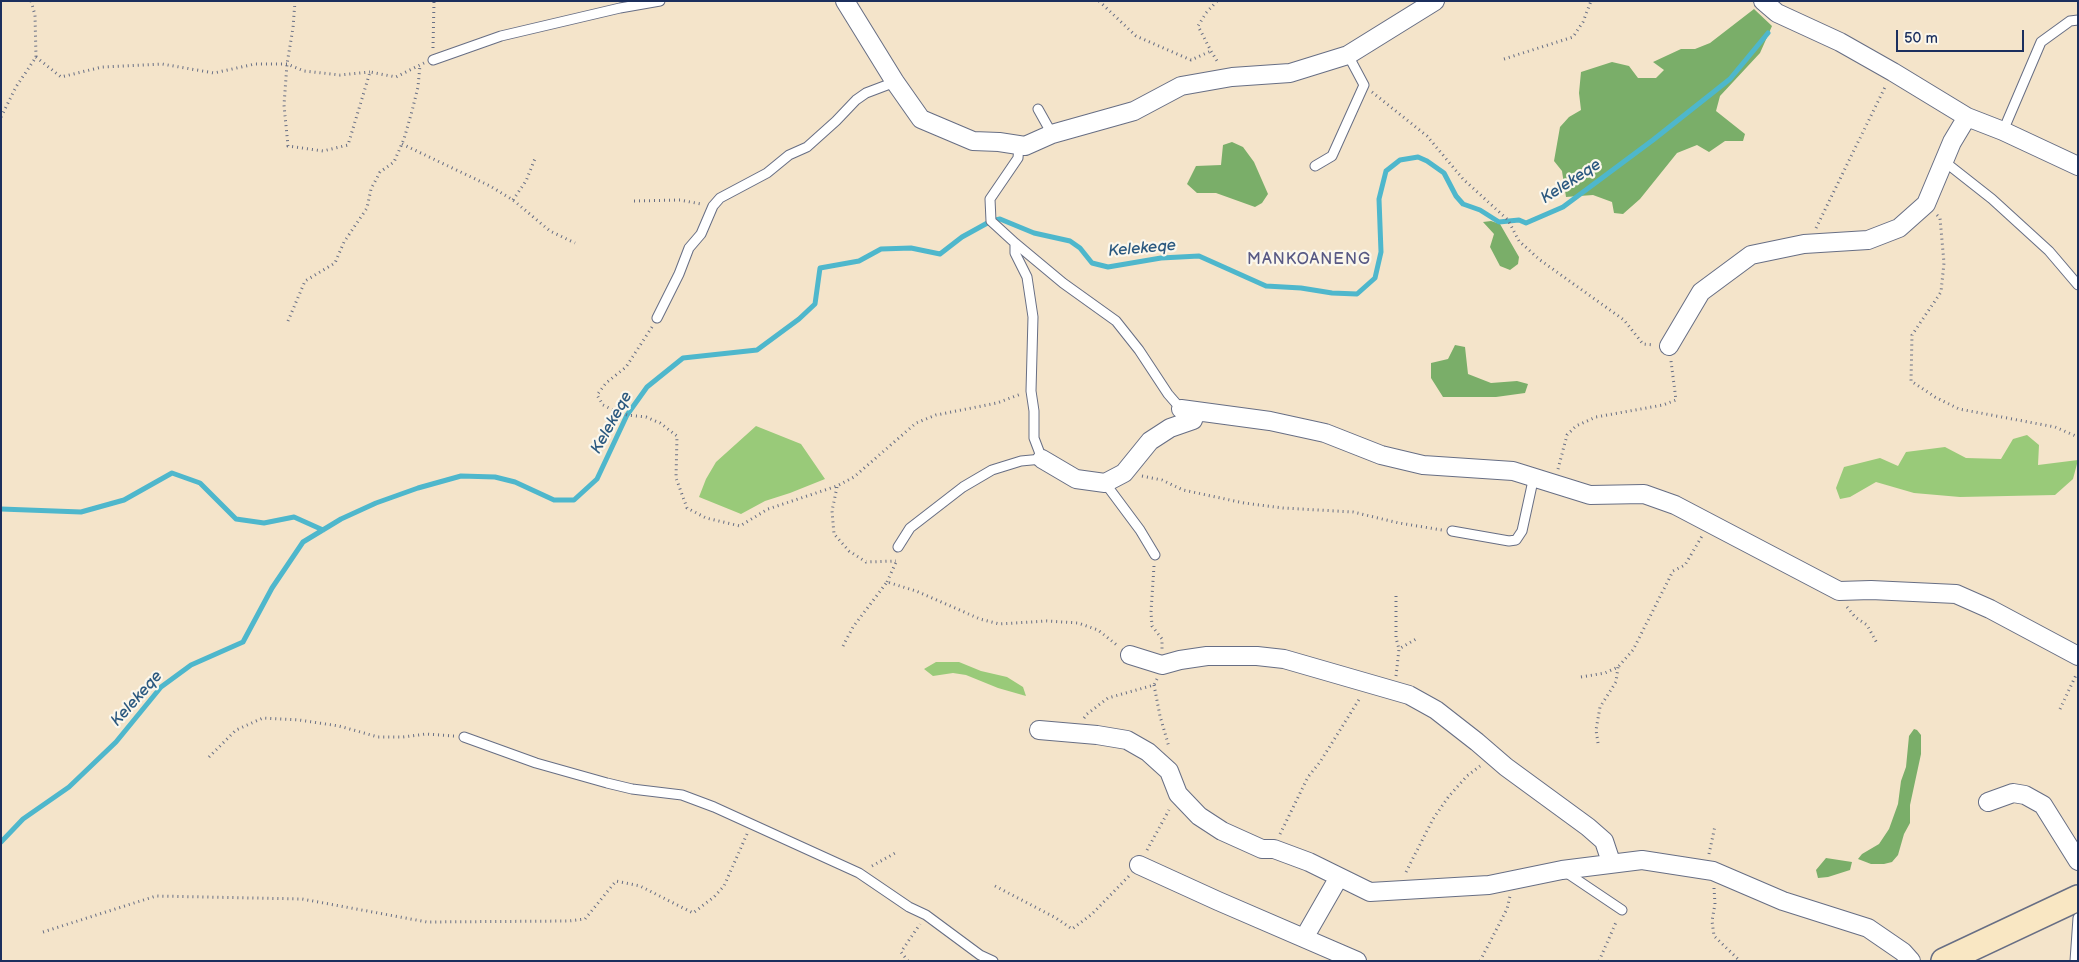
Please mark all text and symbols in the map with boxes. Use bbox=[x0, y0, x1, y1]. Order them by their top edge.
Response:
scale bar bbox=[1899, 20, 2026, 52]
text: 50 m bbox=[1904, 29, 1938, 48]
water label: Kelekeqe bbox=[1537, 155, 1605, 209]
water label: Kelekeqe bbox=[1107, 236, 1177, 262]
district label: MANKOANENG bbox=[1246, 250, 1372, 270]
water label: Kelekeqe bbox=[587, 389, 637, 457]
water label: Kelekeqe bbox=[107, 667, 167, 731]

